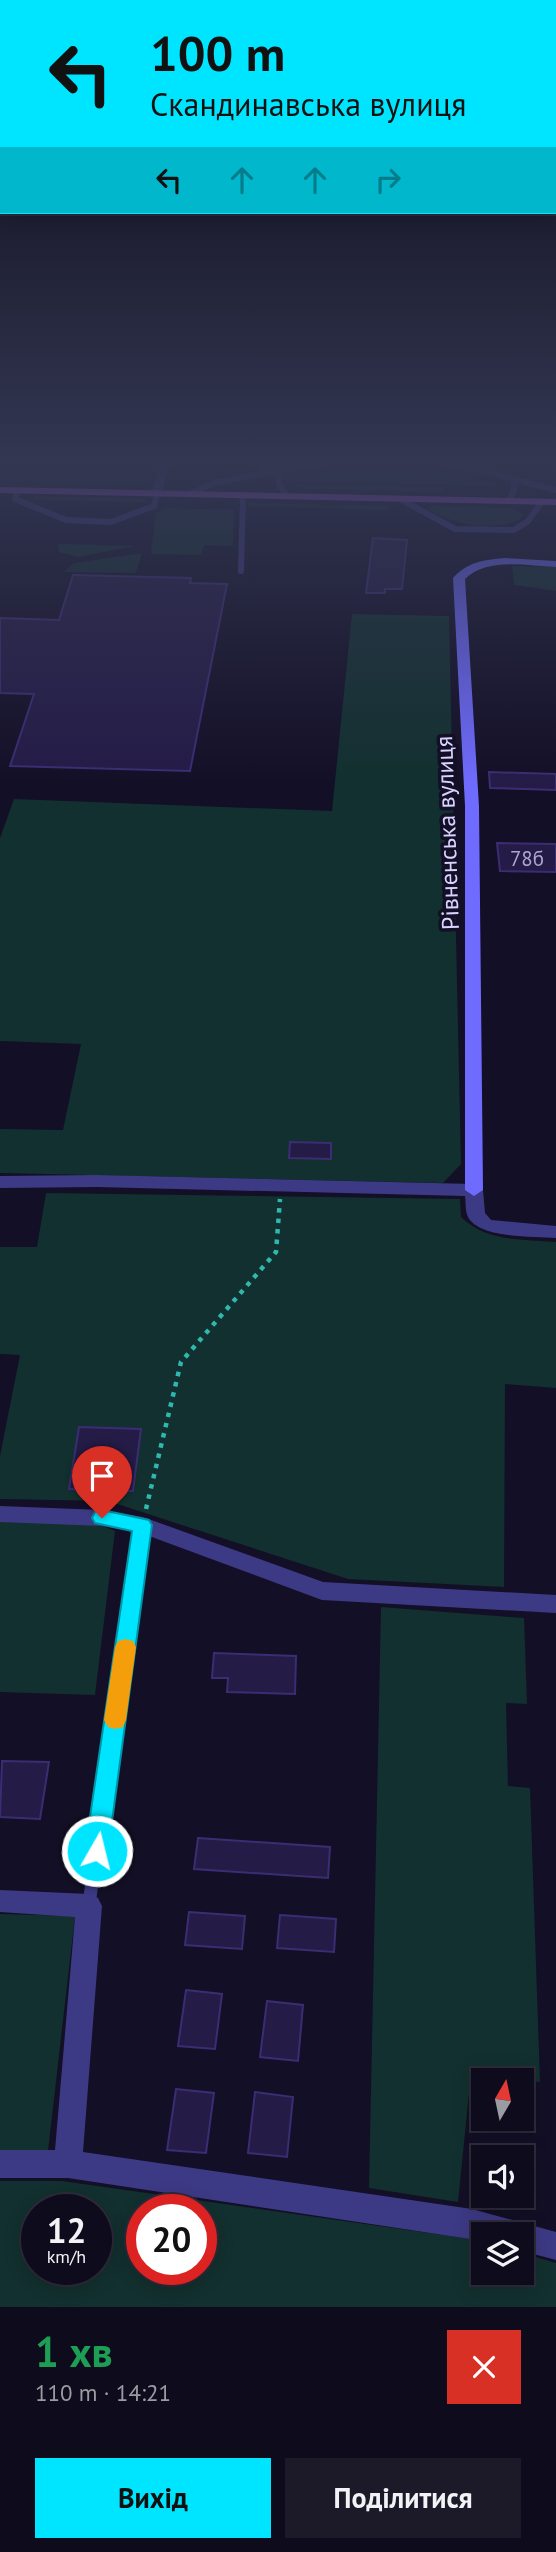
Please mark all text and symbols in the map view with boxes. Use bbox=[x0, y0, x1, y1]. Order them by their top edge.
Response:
text: 100 m bbox=[150, 21, 285, 85]
icon: left bbox=[35, 28, 126, 119]
text: Скандинавська вулиця bbox=[150, 83, 466, 125]
icon: left bbox=[150, 161, 188, 199]
icon: ahead bbox=[223, 161, 261, 199]
icon: ahead bbox=[296, 161, 334, 199]
icon: right bbox=[369, 161, 407, 199]
street label: Рівненська вулиця bbox=[428, 735, 466, 931]
house number: 78б bbox=[510, 845, 544, 872]
pin bbox=[72, 1446, 132, 1518]
icon: arrive bbox=[83, 1457, 121, 1495]
position arrow bbox=[60, 1814, 134, 1888]
north arrow bbox=[471, 2068, 534, 2132]
map controls bbox=[471, 2068, 534, 2285]
button: sound bbox=[471, 2145, 534, 2208]
speed limit sign: 20 bbox=[126, 2194, 217, 2285]
text: 12 bbox=[47, 2207, 86, 2253]
button: layers bbox=[471, 2222, 534, 2285]
text: km/h bbox=[47, 2245, 86, 2268]
text: 1 хв bbox=[35, 2324, 113, 2379]
button: close bbox=[447, 2330, 521, 2404]
text: 110 m · 14:21 bbox=[35, 2378, 171, 2407]
button: Вихід bbox=[35, 2458, 271, 2538]
button: Поділитися bbox=[285, 2458, 521, 2538]

